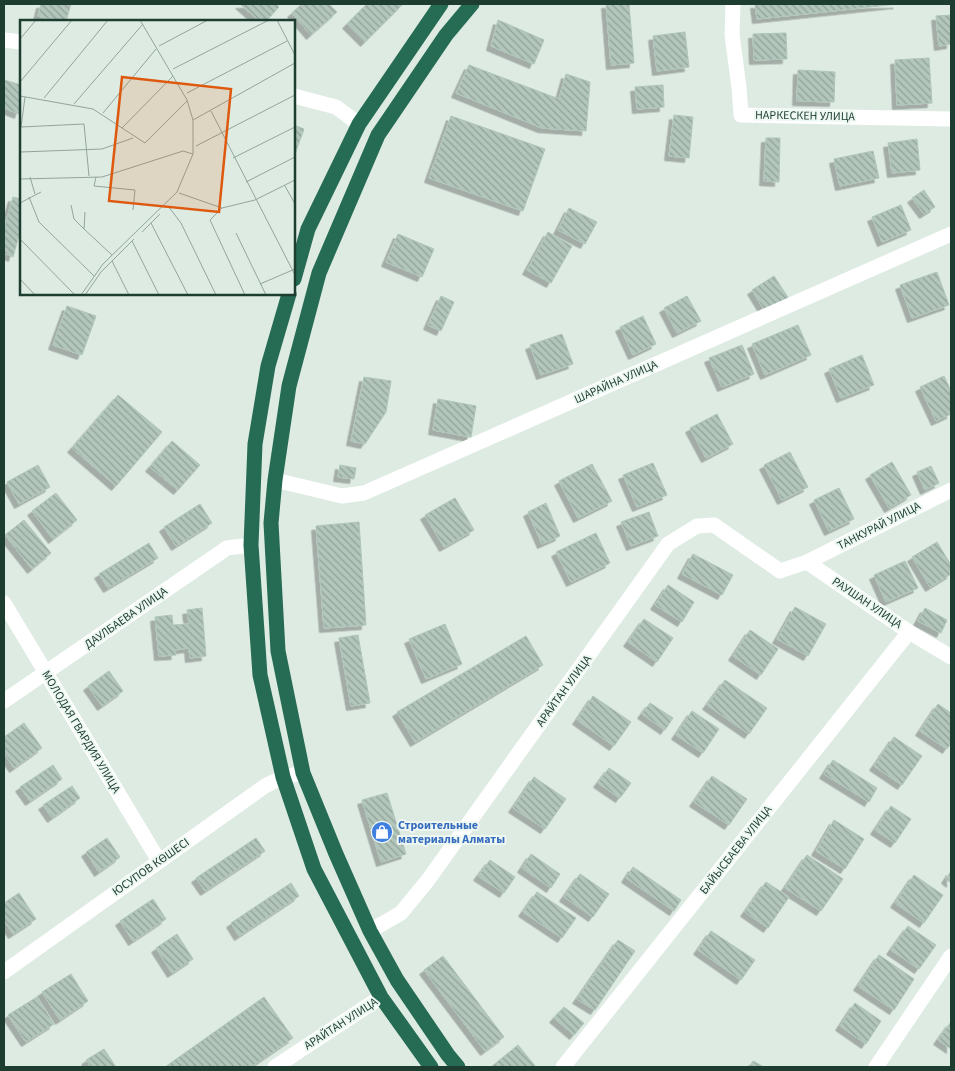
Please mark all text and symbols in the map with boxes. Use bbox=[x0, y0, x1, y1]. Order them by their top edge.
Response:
inset map bbox=[20, 20, 295, 295]
street label: НАРКЕСКЕН УЛИЦА bbox=[755, 107, 856, 125]
street label: ШАРАЙНА УЛИЦА bbox=[572, 356, 661, 408]
street label: ТАНКУРАЙ УЛИЦА bbox=[834, 497, 924, 554]
street label: РАУШАН УЛИЦА bbox=[829, 573, 906, 633]
street label: ДАУЛБАЕВА УЛИЦА bbox=[81, 583, 171, 653]
street label: АРАЙТАН УЛИЦА bbox=[532, 651, 596, 730]
street label: МОЛОДАЯ ГВАРДИЯ УЛИЦА bbox=[38, 667, 125, 797]
street label: БАЙЫСБАЕВА УЛИЦА bbox=[696, 802, 776, 898]
place label: Строительные материалы Алматы bbox=[398, 817, 505, 848]
shop icon: Строительные материалы Алматы bbox=[370, 820, 394, 844]
street label: ЮСУПОВ КӨШЕСІ bbox=[109, 834, 193, 900]
street label: АРАЙТАН УЛИЦА bbox=[301, 993, 382, 1054]

